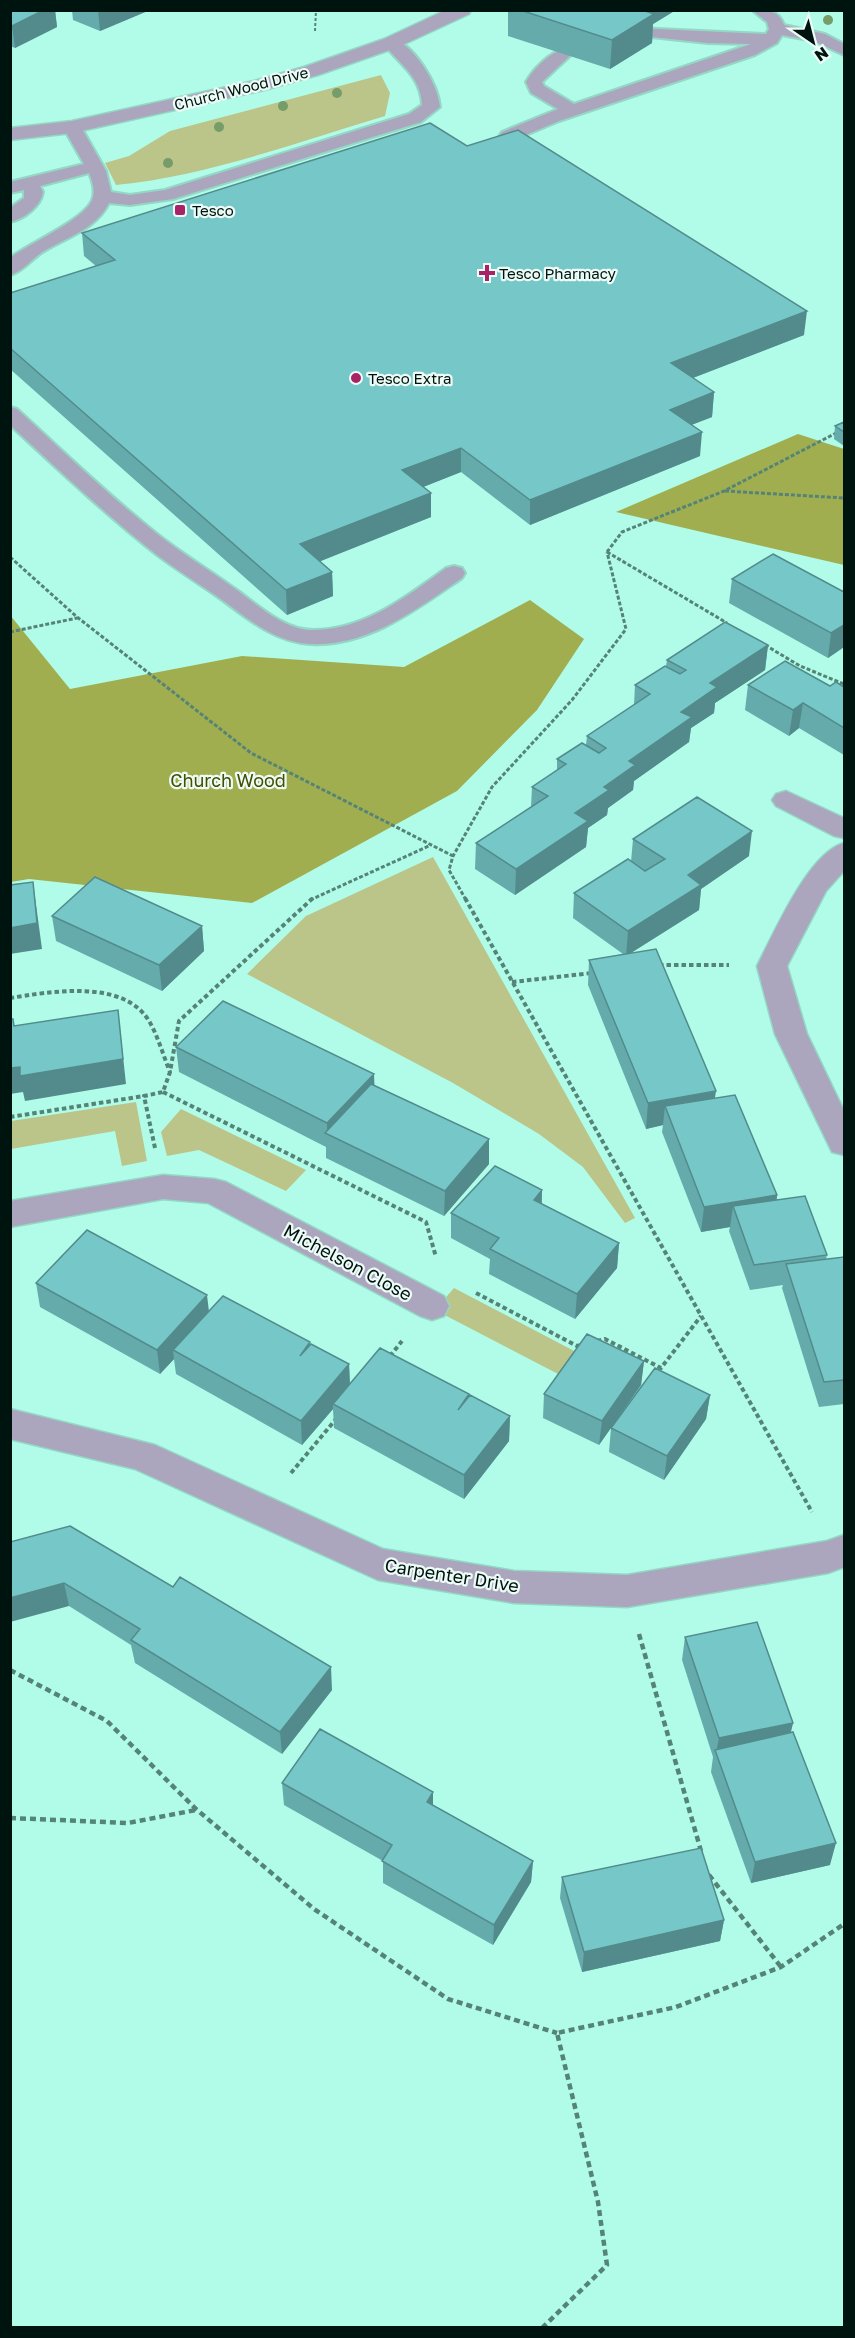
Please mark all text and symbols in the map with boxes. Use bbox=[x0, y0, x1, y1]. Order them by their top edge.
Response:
north arrow bbox=[783, 12, 843, 72]
text: N bbox=[811, 43, 832, 66]
street label: Church Wood Drive bbox=[172, 63, 310, 113]
place label: Tesco bbox=[192, 201, 234, 219]
marker: Tesco bbox=[173, 203, 187, 217]
place label: Tesco Pharmacy bbox=[499, 264, 617, 282]
marker: Tesco Pharmacy bbox=[480, 266, 494, 280]
place label: Tesco Extra bbox=[368, 369, 451, 387]
marker: Tesco Extra bbox=[349, 371, 363, 385]
park label: Church Wood bbox=[170, 769, 286, 791]
street label: Michelson Close bbox=[280, 1219, 416, 1305]
street label: Carpenter Drive bbox=[383, 1554, 521, 1596]

